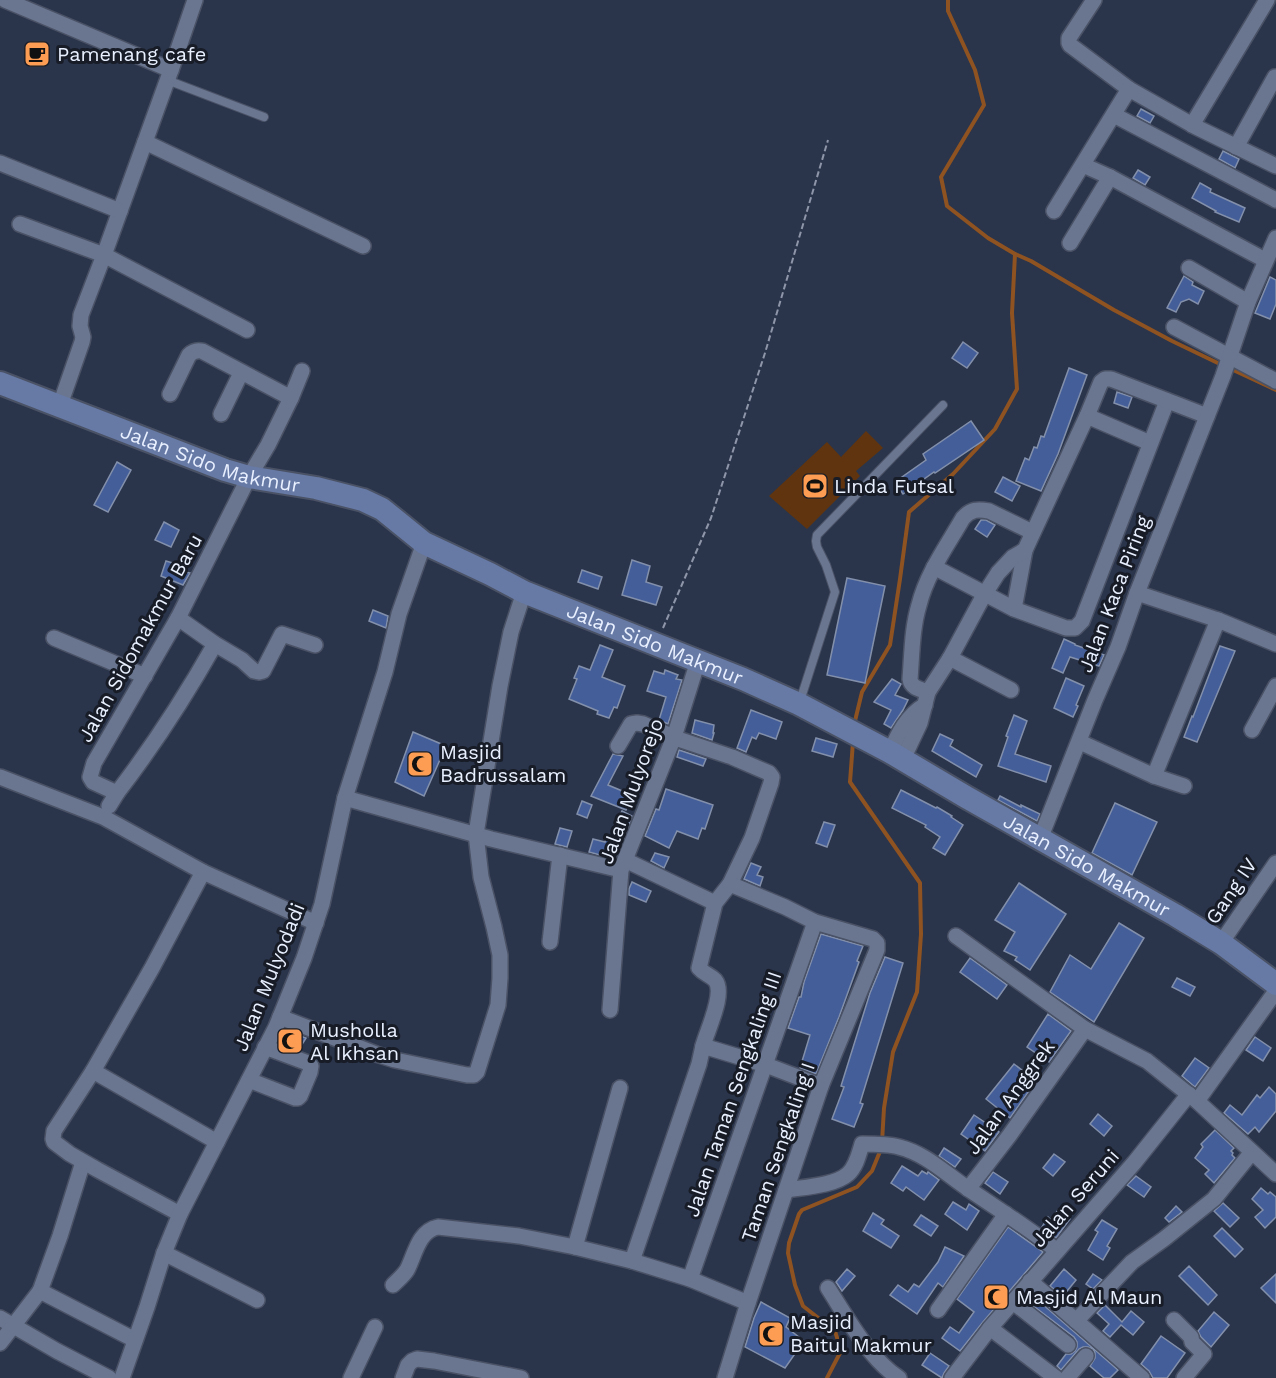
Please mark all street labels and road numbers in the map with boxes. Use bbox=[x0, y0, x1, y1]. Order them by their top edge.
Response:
street label: Jalan Sido Makmur bbox=[117, 419, 302, 497]
street label: Jalan Kaca Piring bbox=[1073, 512, 1155, 676]
street label: Jalan Sidomakmur Baru bbox=[73, 530, 207, 746]
street label: Jalan Sido Makmur bbox=[563, 598, 747, 690]
street label: Jalan Mulyorejo bbox=[594, 715, 668, 867]
street label: Jalan Sido Makmur bbox=[999, 809, 1174, 922]
street label: Gang IV bbox=[1200, 853, 1262, 929]
street label: Jalan Mulyodadi bbox=[228, 899, 310, 1055]
street label: Jalan Taman Sengkaling III bbox=[680, 968, 786, 1220]
street label: Jalan Anggrek bbox=[960, 1035, 1060, 1159]
street label: Taman Sengkaling I bbox=[736, 1059, 820, 1245]
street label: Jalan Seruni bbox=[1026, 1144, 1124, 1252]

